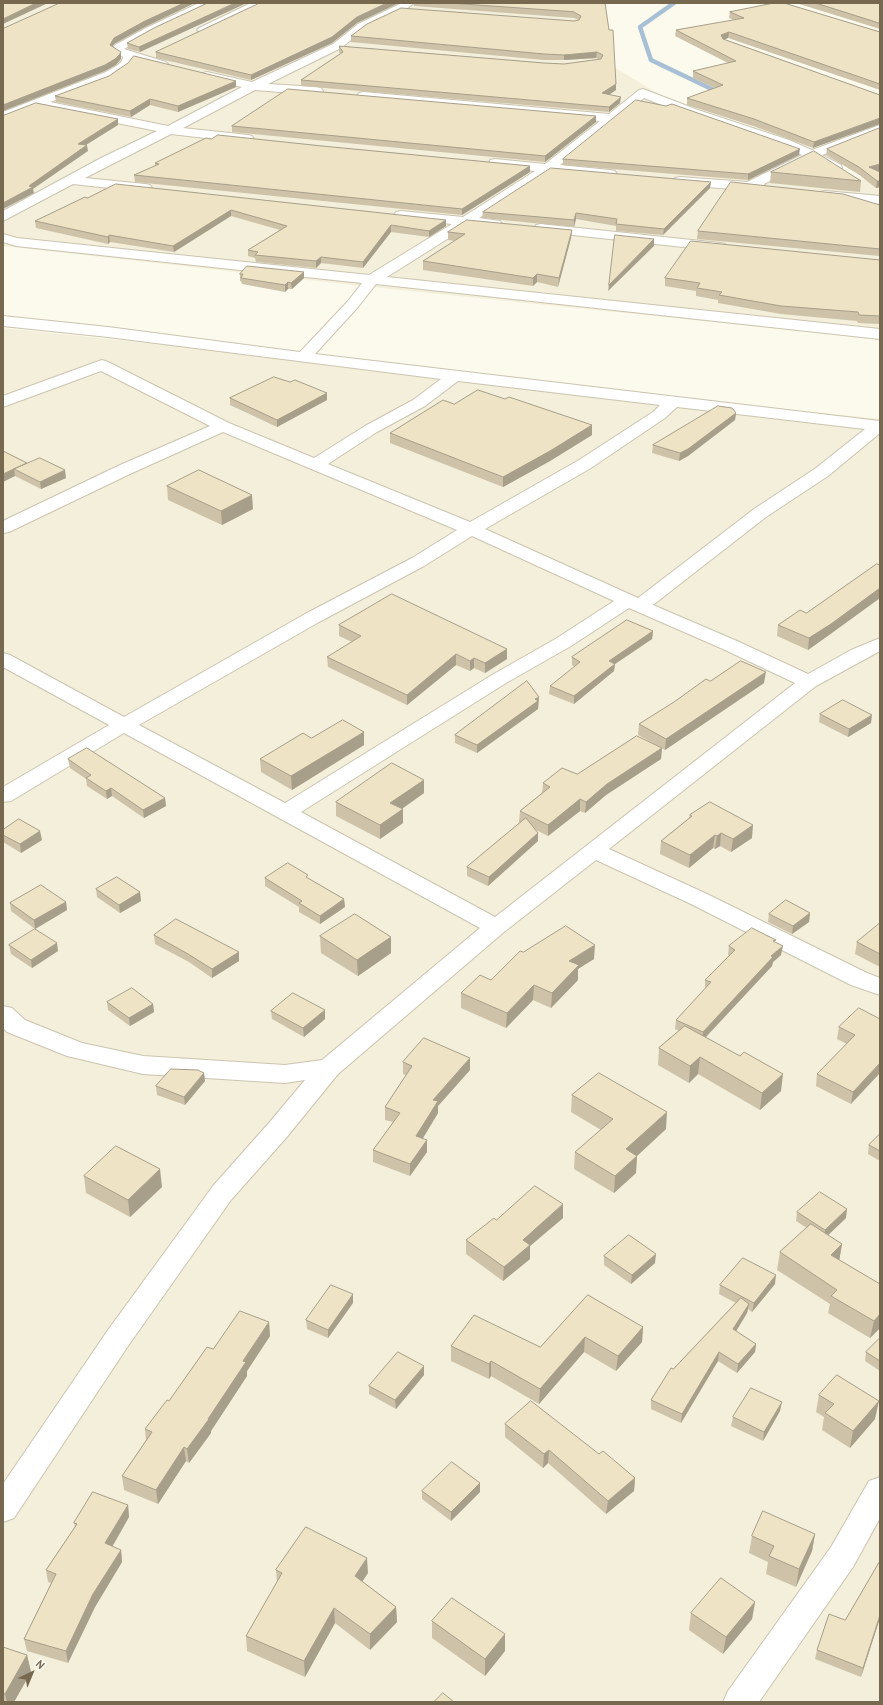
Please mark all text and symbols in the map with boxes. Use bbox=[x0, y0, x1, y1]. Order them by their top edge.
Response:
north arrow bbox=[12, 1653, 52, 1693]
text: N bbox=[33, 1657, 48, 1672]

